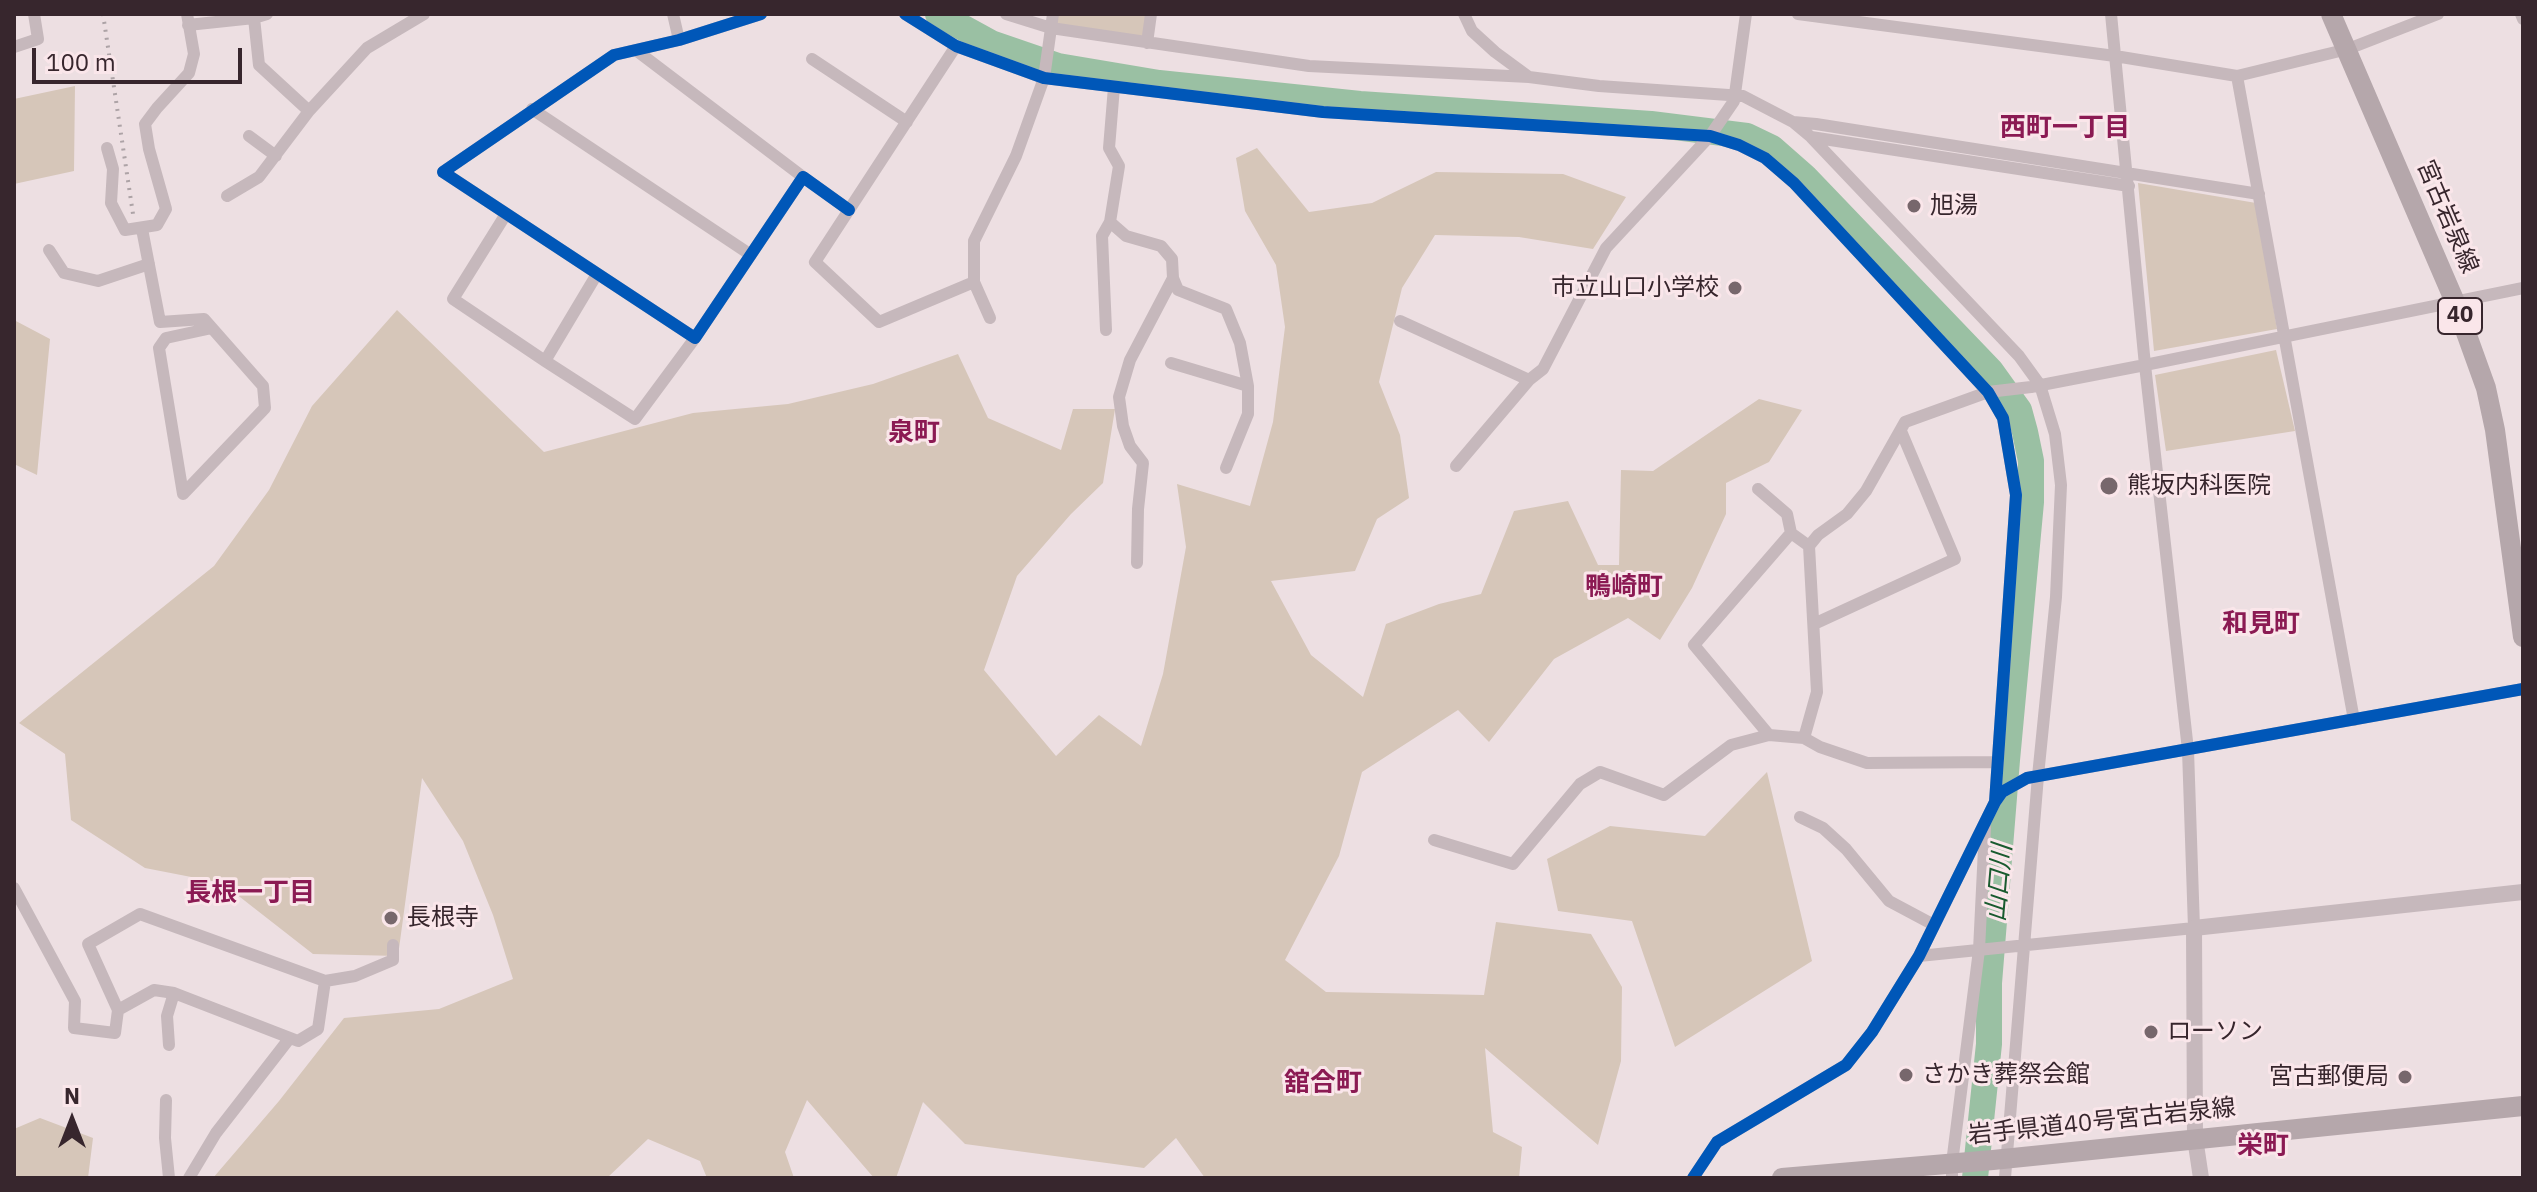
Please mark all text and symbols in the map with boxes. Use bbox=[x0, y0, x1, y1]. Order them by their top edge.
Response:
scale bar bbox=[36, 32, 246, 82]
text: 100 m bbox=[46, 46, 116, 78]
district label: 西町一丁目 bbox=[2000, 112, 2130, 144]
street label: 宮古岩泉線 bbox=[2410, 156, 2484, 278]
place label: 旭湯 bbox=[1930, 192, 1978, 220]
marker: 旭湯 bbox=[1905, 197, 1923, 215]
place label: 市立山口小学校 bbox=[1551, 274, 1719, 302]
marker: 市立山口小学校 bbox=[1726, 279, 1744, 297]
road number: 40 bbox=[2438, 298, 2482, 334]
district label: 泉町 bbox=[888, 417, 940, 449]
place label: 熊坂内科医院 bbox=[2127, 472, 2271, 500]
marker: 熊坂内科医院 bbox=[2098, 475, 2120, 497]
district label: 鴨崎町 bbox=[1585, 571, 1663, 603]
district label: 和見町 bbox=[2222, 608, 2300, 640]
water label: 山口川 bbox=[1981, 843, 2019, 923]
district label: 長根一丁目 bbox=[185, 877, 315, 909]
place label: 長根寺 bbox=[407, 904, 479, 932]
marker: 長根寺 bbox=[382, 909, 400, 927]
place label: ローソン bbox=[2167, 1018, 2263, 1046]
marker: ローソン bbox=[2142, 1023, 2160, 1041]
place label: さかき葬祭会館 bbox=[1922, 1061, 2090, 1089]
place label: 宮古郵便局 bbox=[2269, 1063, 2389, 1091]
marker: さかき葬祭会館 bbox=[1897, 1066, 1915, 1084]
district label: 舘合町 bbox=[1284, 1067, 1362, 1099]
marker: 宮古郵便局 bbox=[2396, 1068, 2414, 1086]
north arrow bbox=[32, 1080, 112, 1160]
text: N bbox=[64, 1081, 80, 1110]
street label: 岩手県道40号宮古岩泉線 bbox=[1967, 1094, 2237, 1150]
district label: 栄町 bbox=[2237, 1130, 2289, 1162]

